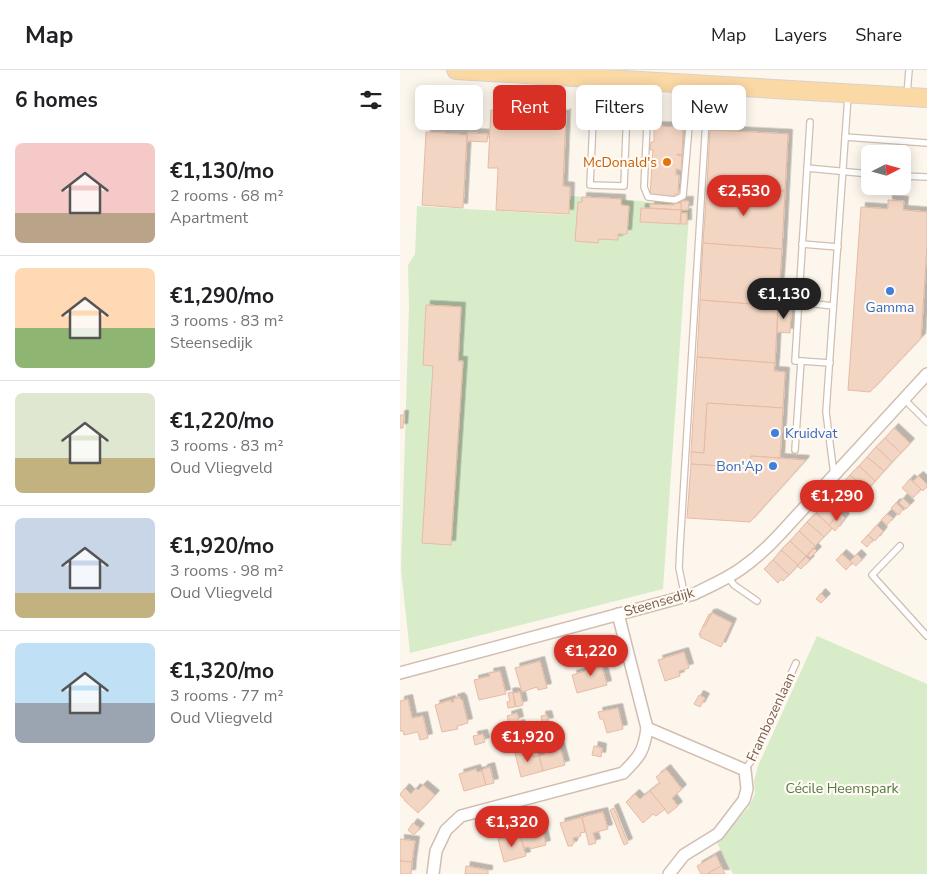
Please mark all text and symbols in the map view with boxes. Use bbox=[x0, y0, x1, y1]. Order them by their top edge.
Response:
text: Map bbox=[25, 19, 73, 51]
text: Map bbox=[711, 23, 746, 47]
text: Layers bbox=[774, 23, 827, 47]
text: Share bbox=[855, 23, 902, 47]
chip: Buy bbox=[415, 85, 483, 130]
chip: Rent bbox=[493, 85, 566, 130]
chip: Filters bbox=[576, 85, 662, 130]
chip: New bbox=[672, 85, 746, 130]
text: 6 homes bbox=[15, 86, 98, 114]
icon: filters bbox=[357, 86, 385, 114]
north arrow bbox=[861, 145, 911, 195]
map controls bbox=[861, 145, 911, 195]
place label: McDonald's bbox=[583, 153, 657, 172]
marker: McDonald's bbox=[661, 156, 673, 168]
text: €1,130/mo bbox=[170, 157, 274, 185]
icon: home bbox=[55, 163, 115, 223]
pin: €2,530 bbox=[703, 174, 785, 217]
text: €2,530 bbox=[718, 180, 770, 202]
text: 2 rooms · 68 m² bbox=[170, 185, 283, 207]
text: Apartment bbox=[170, 207, 248, 229]
pin: €1,130 bbox=[743, 278, 825, 320]
text: €1,290/mo bbox=[170, 282, 274, 310]
text: €1,130 bbox=[758, 283, 810, 305]
marker: Gamma bbox=[884, 285, 896, 297]
icon: home bbox=[55, 288, 115, 348]
place label: Gamma bbox=[866, 298, 914, 317]
text: 3 rooms · 83 m² bbox=[170, 310, 283, 332]
text: Steensedijk bbox=[170, 332, 252, 354]
text: €1,220/mo bbox=[170, 407, 274, 435]
icon: home bbox=[55, 413, 115, 473]
place label: Kruidvat bbox=[785, 424, 838, 443]
marker: Kruidvat bbox=[769, 427, 781, 439]
text: 3 rooms · 83 m² bbox=[170, 435, 283, 457]
text: Oud Vliegveld bbox=[170, 457, 273, 479]
place label: Bon'Ap bbox=[716, 457, 763, 476]
marker: Bon'Ap bbox=[767, 460, 779, 472]
pin: €1,290 bbox=[796, 480, 878, 522]
text: €1,290 bbox=[811, 485, 863, 507]
text: €1,920/mo bbox=[170, 532, 274, 560]
icon: home bbox=[55, 538, 115, 598]
text: 3 rooms · 98 m² bbox=[170, 560, 283, 582]
text: Oud Vliegveld bbox=[170, 582, 273, 604]
street label: Steensedijk bbox=[622, 583, 697, 621]
pin: €1,220 bbox=[550, 634, 632, 677]
text: €1,220 bbox=[565, 640, 617, 662]
text: €1,320/mo bbox=[170, 657, 274, 685]
icon: home bbox=[55, 663, 115, 723]
street label: Frambozenlaan bbox=[742, 669, 800, 765]
text: 3 rooms · 77 m² bbox=[170, 685, 283, 707]
text: Oud Vliegveld bbox=[170, 707, 273, 729]
pin: €1,920 bbox=[487, 720, 569, 763]
text: €1,920 bbox=[502, 726, 554, 748]
park label: Cécile Heemspark bbox=[785, 779, 900, 798]
pin: €1,320 bbox=[471, 806, 553, 848]
text: €1,320 bbox=[486, 811, 538, 833]

